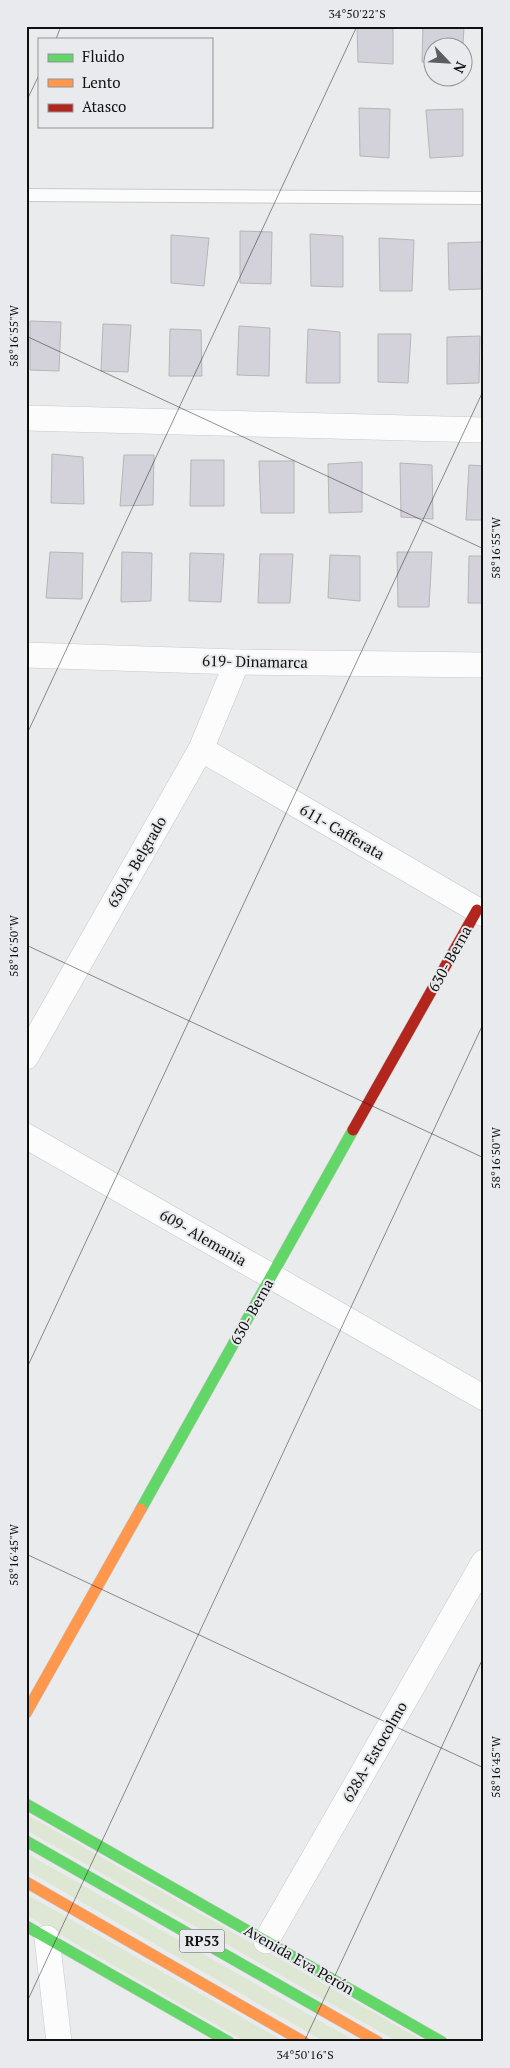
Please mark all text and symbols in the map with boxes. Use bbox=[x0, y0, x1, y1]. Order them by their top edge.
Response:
text: 34°50'22"S bbox=[328, 6, 386, 21]
legend bbox=[38, 38, 212, 128]
north arrow bbox=[422, 38, 472, 88]
text: Fluido bbox=[82, 46, 124, 66]
text: N bbox=[449, 59, 471, 77]
text: Lento bbox=[82, 72, 121, 92]
text: Atasco bbox=[82, 96, 126, 116]
text: 58°16'55"W bbox=[6, 304, 21, 367]
text: 58°16'55"W bbox=[488, 516, 503, 579]
street label: 619- Dinamarca bbox=[202, 650, 309, 672]
street label: 611- Cafferata bbox=[297, 799, 389, 864]
street label: 630A- Belgrado bbox=[102, 812, 170, 911]
text: 58°16'50"W bbox=[6, 914, 21, 977]
street label: 630- Berna bbox=[423, 922, 476, 995]
text: 58°16'50"W bbox=[488, 1126, 503, 1189]
street label: 609- Alemania bbox=[157, 1204, 251, 1270]
street label: 630- Berna bbox=[225, 1275, 278, 1348]
text: 58°16'45"W bbox=[6, 1523, 21, 1586]
street label: 628A- Estocolmo bbox=[337, 1698, 411, 1805]
text: 58°16'45"W bbox=[488, 1735, 503, 1798]
street label: Avenida Eva Perón bbox=[241, 1920, 358, 1999]
road number: RP53 bbox=[180, 1930, 224, 1952]
text: 34°50'16"S bbox=[276, 2047, 334, 2062]

